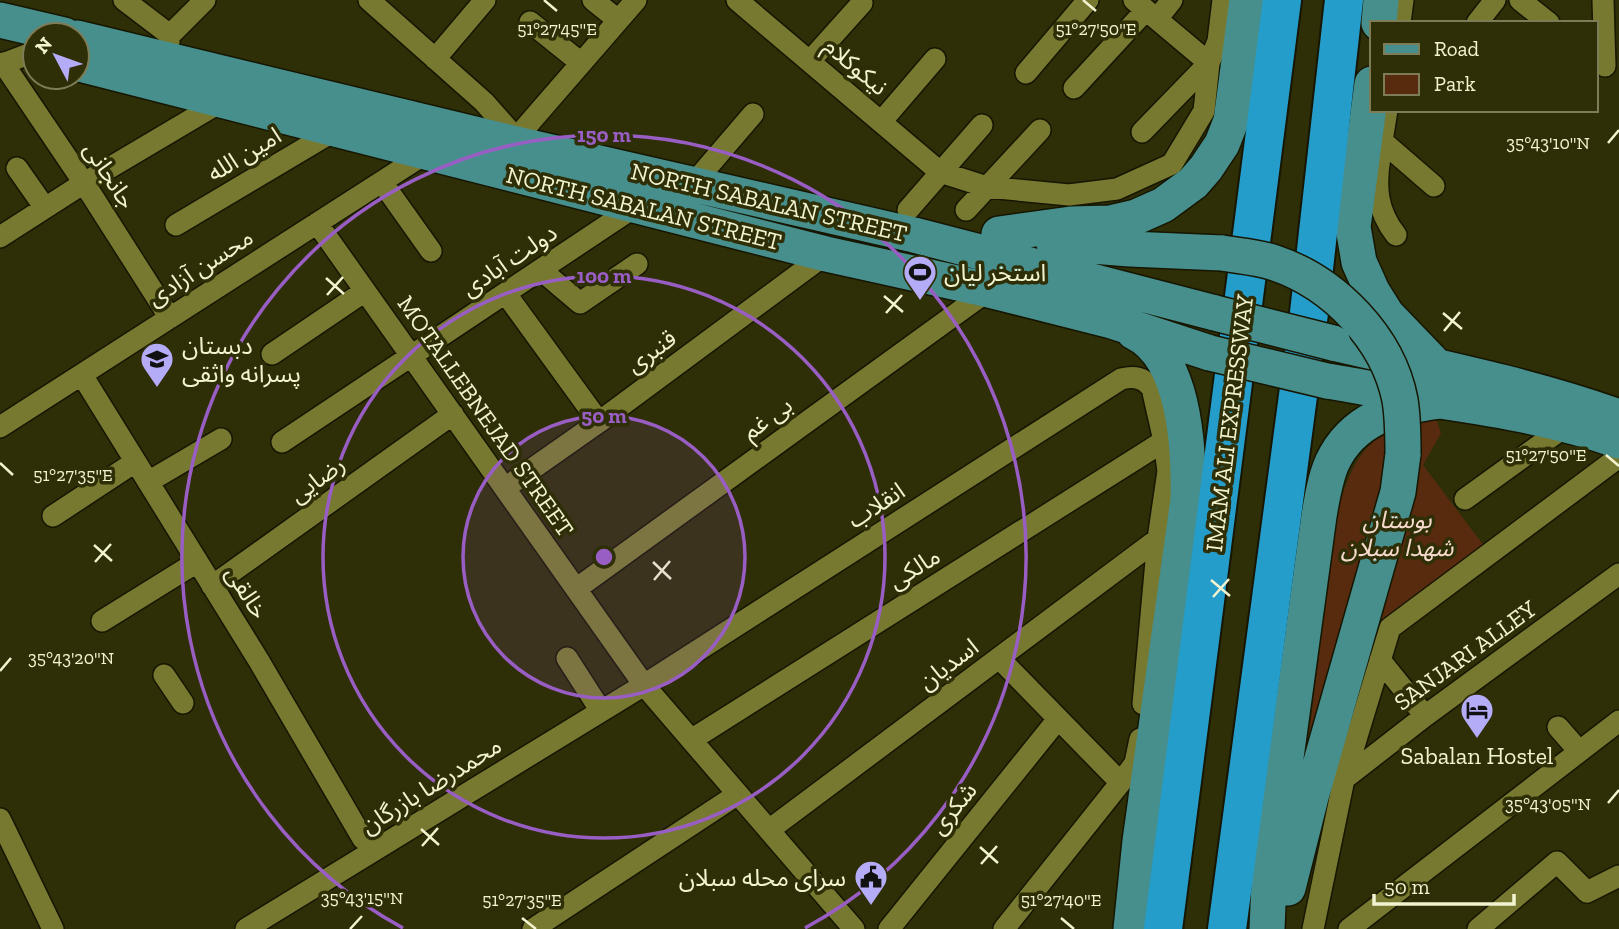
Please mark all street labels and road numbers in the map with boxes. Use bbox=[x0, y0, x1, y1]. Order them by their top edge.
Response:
street label: نیکوکلام bbox=[815, 31, 894, 104]
street label: امین الله bbox=[202, 121, 286, 187]
street label: جانجانی bbox=[78, 136, 142, 214]
street label: NORTH SABALAN STREET bbox=[628, 156, 910, 248]
street label: NORTH SABALAN STREET bbox=[503, 160, 785, 256]
street label: دولت آبادی bbox=[456, 218, 562, 302]
street label: محسن آزادی bbox=[142, 222, 258, 312]
street label: MOTALLEBNEJAD STREET bbox=[392, 290, 580, 542]
street label: IMAM ALI EXPRESSWAY bbox=[1199, 292, 1259, 553]
street label: قنبری bbox=[620, 323, 682, 379]
street label: بی غم bbox=[736, 390, 800, 448]
street label: رضایی bbox=[284, 449, 350, 509]
street label: انقلاب bbox=[842, 476, 910, 534]
street label: مالکی bbox=[883, 541, 945, 595]
street label: خالقی bbox=[220, 560, 274, 624]
street label: SANJARI ALLEY bbox=[1388, 593, 1542, 716]
street label: اسدیان bbox=[912, 632, 984, 696]
street label: محمدرضا بازرگان bbox=[355, 730, 507, 840]
street label: شکری bbox=[923, 776, 983, 840]

